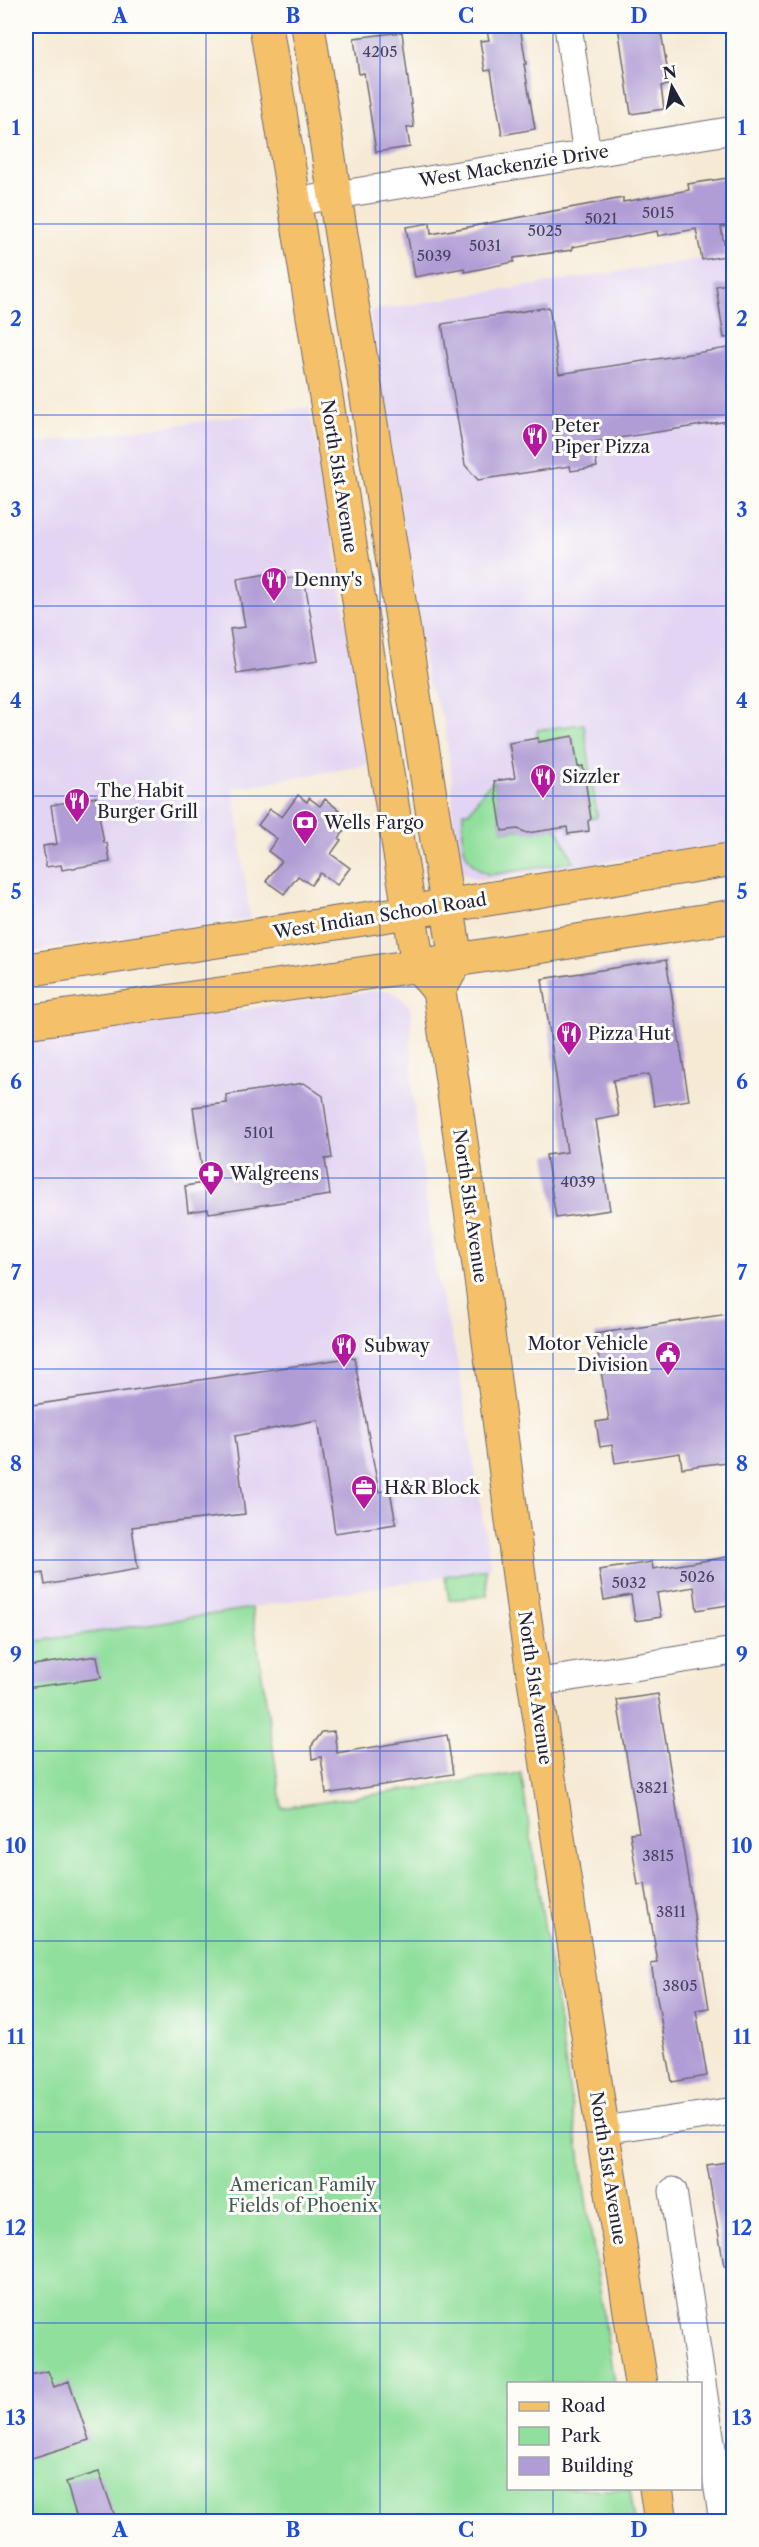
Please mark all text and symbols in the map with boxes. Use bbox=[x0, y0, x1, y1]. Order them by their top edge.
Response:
text: A bbox=[111, 4, 128, 28]
text: B bbox=[286, 4, 301, 28]
text: C bbox=[458, 4, 474, 28]
text: D bbox=[630, 4, 648, 28]
house number: 4205 bbox=[363, 42, 397, 61]
north arrow bbox=[642, 57, 702, 117]
text: N bbox=[661, 61, 678, 83]
text: 1 bbox=[12, 116, 21, 140]
text: 1 bbox=[738, 116, 747, 140]
street label: West Mackenzie Drive bbox=[417, 140, 610, 192]
house number: 5015 bbox=[642, 203, 674, 222]
house number: 5021 bbox=[585, 209, 618, 228]
house number: 5025 bbox=[528, 221, 562, 240]
house number: 5031 bbox=[469, 236, 502, 255]
house number: 5039 bbox=[417, 246, 451, 265]
text: 2 bbox=[10, 307, 22, 331]
text: 2 bbox=[736, 307, 748, 331]
street label: North 51st Avenue bbox=[316, 398, 362, 554]
place label: Peter Piper Pizza bbox=[554, 415, 650, 458]
restaurant icon: Peter Piper Pizza bbox=[520, 421, 550, 459]
text: 3 bbox=[10, 498, 22, 522]
text: 3 bbox=[736, 498, 748, 522]
restaurant icon: Denny's bbox=[259, 565, 289, 603]
place label: Denny's bbox=[294, 569, 362, 591]
text: 4 bbox=[10, 689, 22, 713]
text: 4 bbox=[736, 689, 748, 713]
restaurant icon: Sizzler bbox=[528, 762, 558, 800]
place label: Sizzler bbox=[562, 766, 620, 788]
place label: The Habit Burger Grill bbox=[97, 780, 198, 823]
restaurant icon: The Habit Burger Grill bbox=[62, 786, 92, 824]
bank icon: Wells Fargo bbox=[290, 808, 320, 846]
place label: Wells Fargo bbox=[323, 812, 424, 834]
text: 5 bbox=[10, 880, 22, 904]
text: 5 bbox=[736, 880, 748, 904]
street label: West Indian School Road bbox=[271, 888, 488, 944]
restaurant icon: Pizza Hut bbox=[554, 1019, 584, 1057]
place label: Pizza Hut bbox=[588, 1023, 671, 1045]
text: 6 bbox=[10, 1070, 22, 1094]
text: 6 bbox=[736, 1070, 748, 1094]
house number: 5101 bbox=[244, 1123, 275, 1142]
street label: North 51st Avenue bbox=[448, 1128, 492, 1284]
pharmacy icon: Walgreens bbox=[196, 1159, 226, 1197]
place label: Walgreens bbox=[229, 1163, 319, 1185]
house number: 4039 bbox=[560, 1172, 596, 1191]
text: 7 bbox=[11, 1261, 22, 1285]
text: 7 bbox=[737, 1261, 748, 1285]
restaurant icon: Subway bbox=[329, 1331, 359, 1369]
place label: Motor Vehicle Division bbox=[527, 1333, 648, 1376]
place label: Subway bbox=[364, 1335, 431, 1357]
public building icon: Motor Vehicle Division bbox=[653, 1339, 683, 1377]
text: 8 bbox=[10, 1452, 22, 1476]
text: 8 bbox=[736, 1452, 748, 1476]
office icon: H&R Block bbox=[349, 1473, 379, 1511]
place label: H&R Block bbox=[384, 1477, 481, 1499]
house number: 5026 bbox=[679, 1567, 715, 1586]
house number: 5032 bbox=[612, 1573, 646, 1592]
street label: North 51st Avenue bbox=[513, 1610, 557, 1766]
text: 9 bbox=[10, 1643, 22, 1667]
text: 9 bbox=[736, 1643, 748, 1667]
house number: 3821 bbox=[636, 1778, 669, 1797]
text: 10 bbox=[5, 1834, 27, 1858]
text: 10 bbox=[731, 1834, 753, 1858]
house number: 3815 bbox=[642, 1846, 674, 1865]
house number: 3811 bbox=[656, 1902, 687, 1921]
house number: 3805 bbox=[663, 1976, 697, 1995]
text: 11 bbox=[7, 2025, 25, 2049]
text: 11 bbox=[733, 2025, 751, 2049]
street label: North 51st Avenue bbox=[585, 2090, 631, 2246]
park label: American Family Fields of Phoenix bbox=[228, 2174, 378, 2217]
text: 12 bbox=[6, 2216, 26, 2240]
text: 12 bbox=[732, 2216, 752, 2240]
legend bbox=[507, 2382, 702, 2490]
text: Road bbox=[561, 2395, 606, 2417]
text: 13 bbox=[6, 2406, 26, 2430]
text: 13 bbox=[732, 2406, 752, 2430]
text: Park bbox=[561, 2425, 602, 2447]
text: Building bbox=[561, 2455, 633, 2477]
text: A bbox=[111, 2518, 128, 2542]
text: B bbox=[286, 2518, 301, 2542]
text: C bbox=[458, 2518, 474, 2542]
text: D bbox=[630, 2518, 648, 2542]

